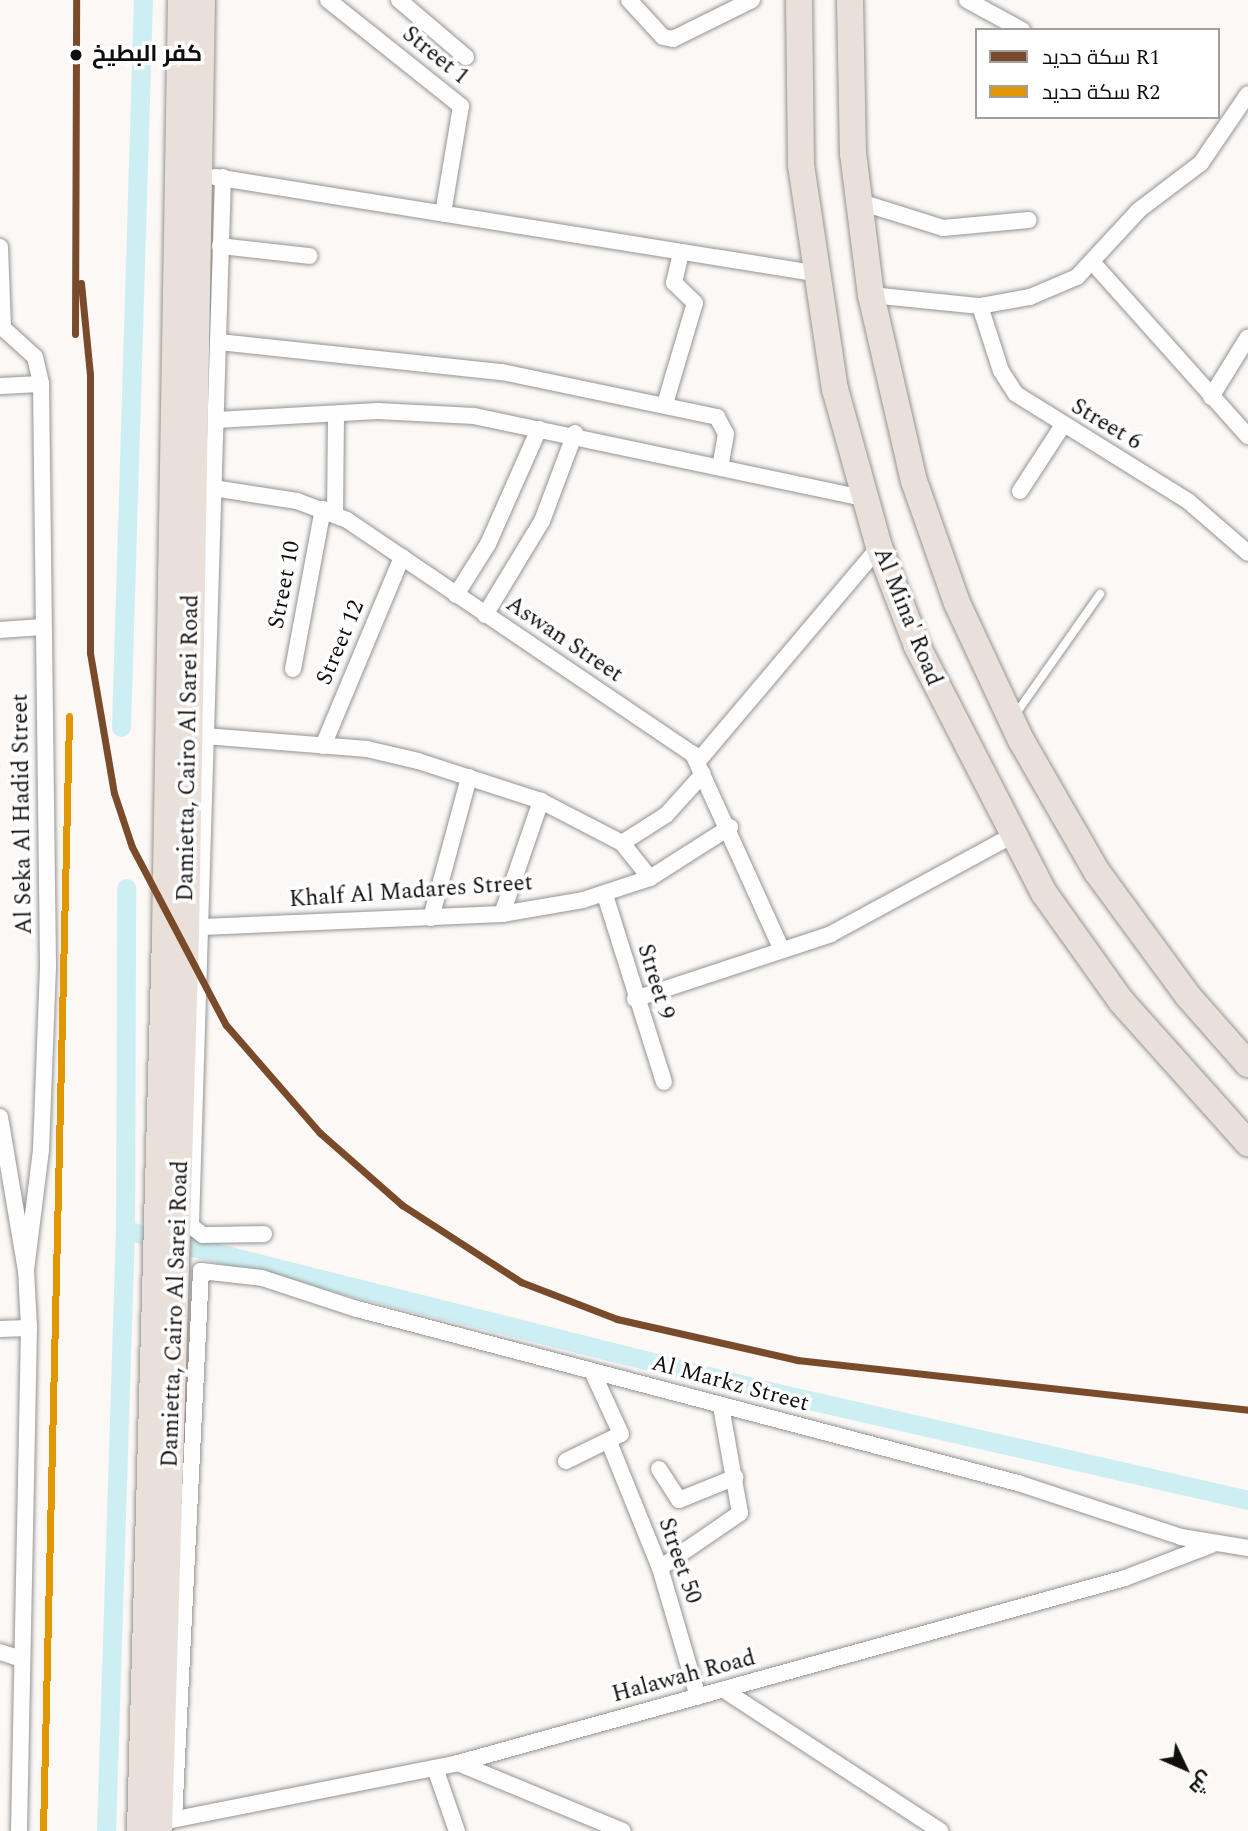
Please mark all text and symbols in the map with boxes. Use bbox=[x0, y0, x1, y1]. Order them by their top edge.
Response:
street label: Street 1 bbox=[396, 21, 474, 91]
legend bbox=[975, 28, 1220, 119]
place label: كفر البطيخ bbox=[92, 41, 202, 69]
text: سكة حديد R1 bbox=[1042, 42, 1160, 74]
marker: كفر البطيخ bbox=[66, 45, 86, 65]
text: سكة حديد R2 bbox=[1042, 77, 1160, 109]
street label: Street 6 bbox=[1066, 393, 1146, 457]
street label: Street 10 bbox=[263, 539, 307, 631]
street label: Al Mina' Road bbox=[867, 544, 947, 690]
street label: Aswan Street bbox=[500, 591, 628, 689]
street label: Damietta, Cairo Al Sarei Road bbox=[173, 594, 205, 902]
street label: Street 12 bbox=[311, 597, 371, 689]
street label: Al Seka Al Hadid Street bbox=[7, 693, 39, 935]
street label: Khalf Al Madares Street bbox=[288, 870, 534, 914]
street label: Street 9 bbox=[630, 941, 680, 1023]
street label: Damietta, Cairo Al Sarei Road bbox=[157, 1160, 195, 1468]
street label: Al Markz Street bbox=[648, 1350, 812, 1418]
street label: Street 50 bbox=[651, 1514, 707, 1608]
street label: Halawah Road bbox=[609, 1645, 759, 1709]
north arrow bbox=[1150, 1733, 1220, 1803]
text: ش bbox=[1182, 1764, 1219, 1802]

